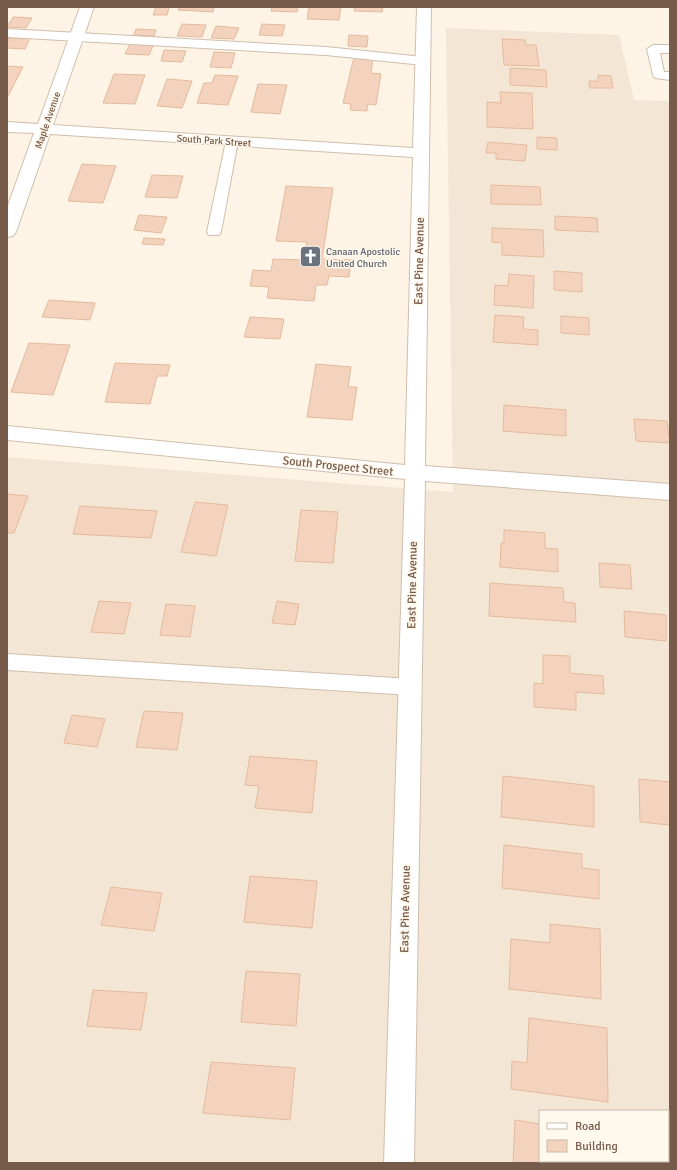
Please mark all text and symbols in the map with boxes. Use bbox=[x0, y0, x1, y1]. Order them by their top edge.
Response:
street label: Maple Avenue bbox=[33, 90, 63, 151]
street label: South Park Street bbox=[176, 132, 252, 150]
street label: East Pine Avenue bbox=[411, 217, 428, 305]
church icon: Canaan Apostolic United Church bbox=[297, 244, 323, 270]
place label: Canaan Apostolic United Church bbox=[326, 246, 400, 270]
street label: South Prospect Street bbox=[282, 453, 394, 480]
street label: East Pine Avenue bbox=[404, 541, 421, 629]
street label: East Pine Avenue bbox=[397, 865, 414, 953]
legend bbox=[539, 1110, 669, 1162]
text: Road bbox=[575, 1119, 601, 1134]
text: Building bbox=[575, 1139, 618, 1154]

